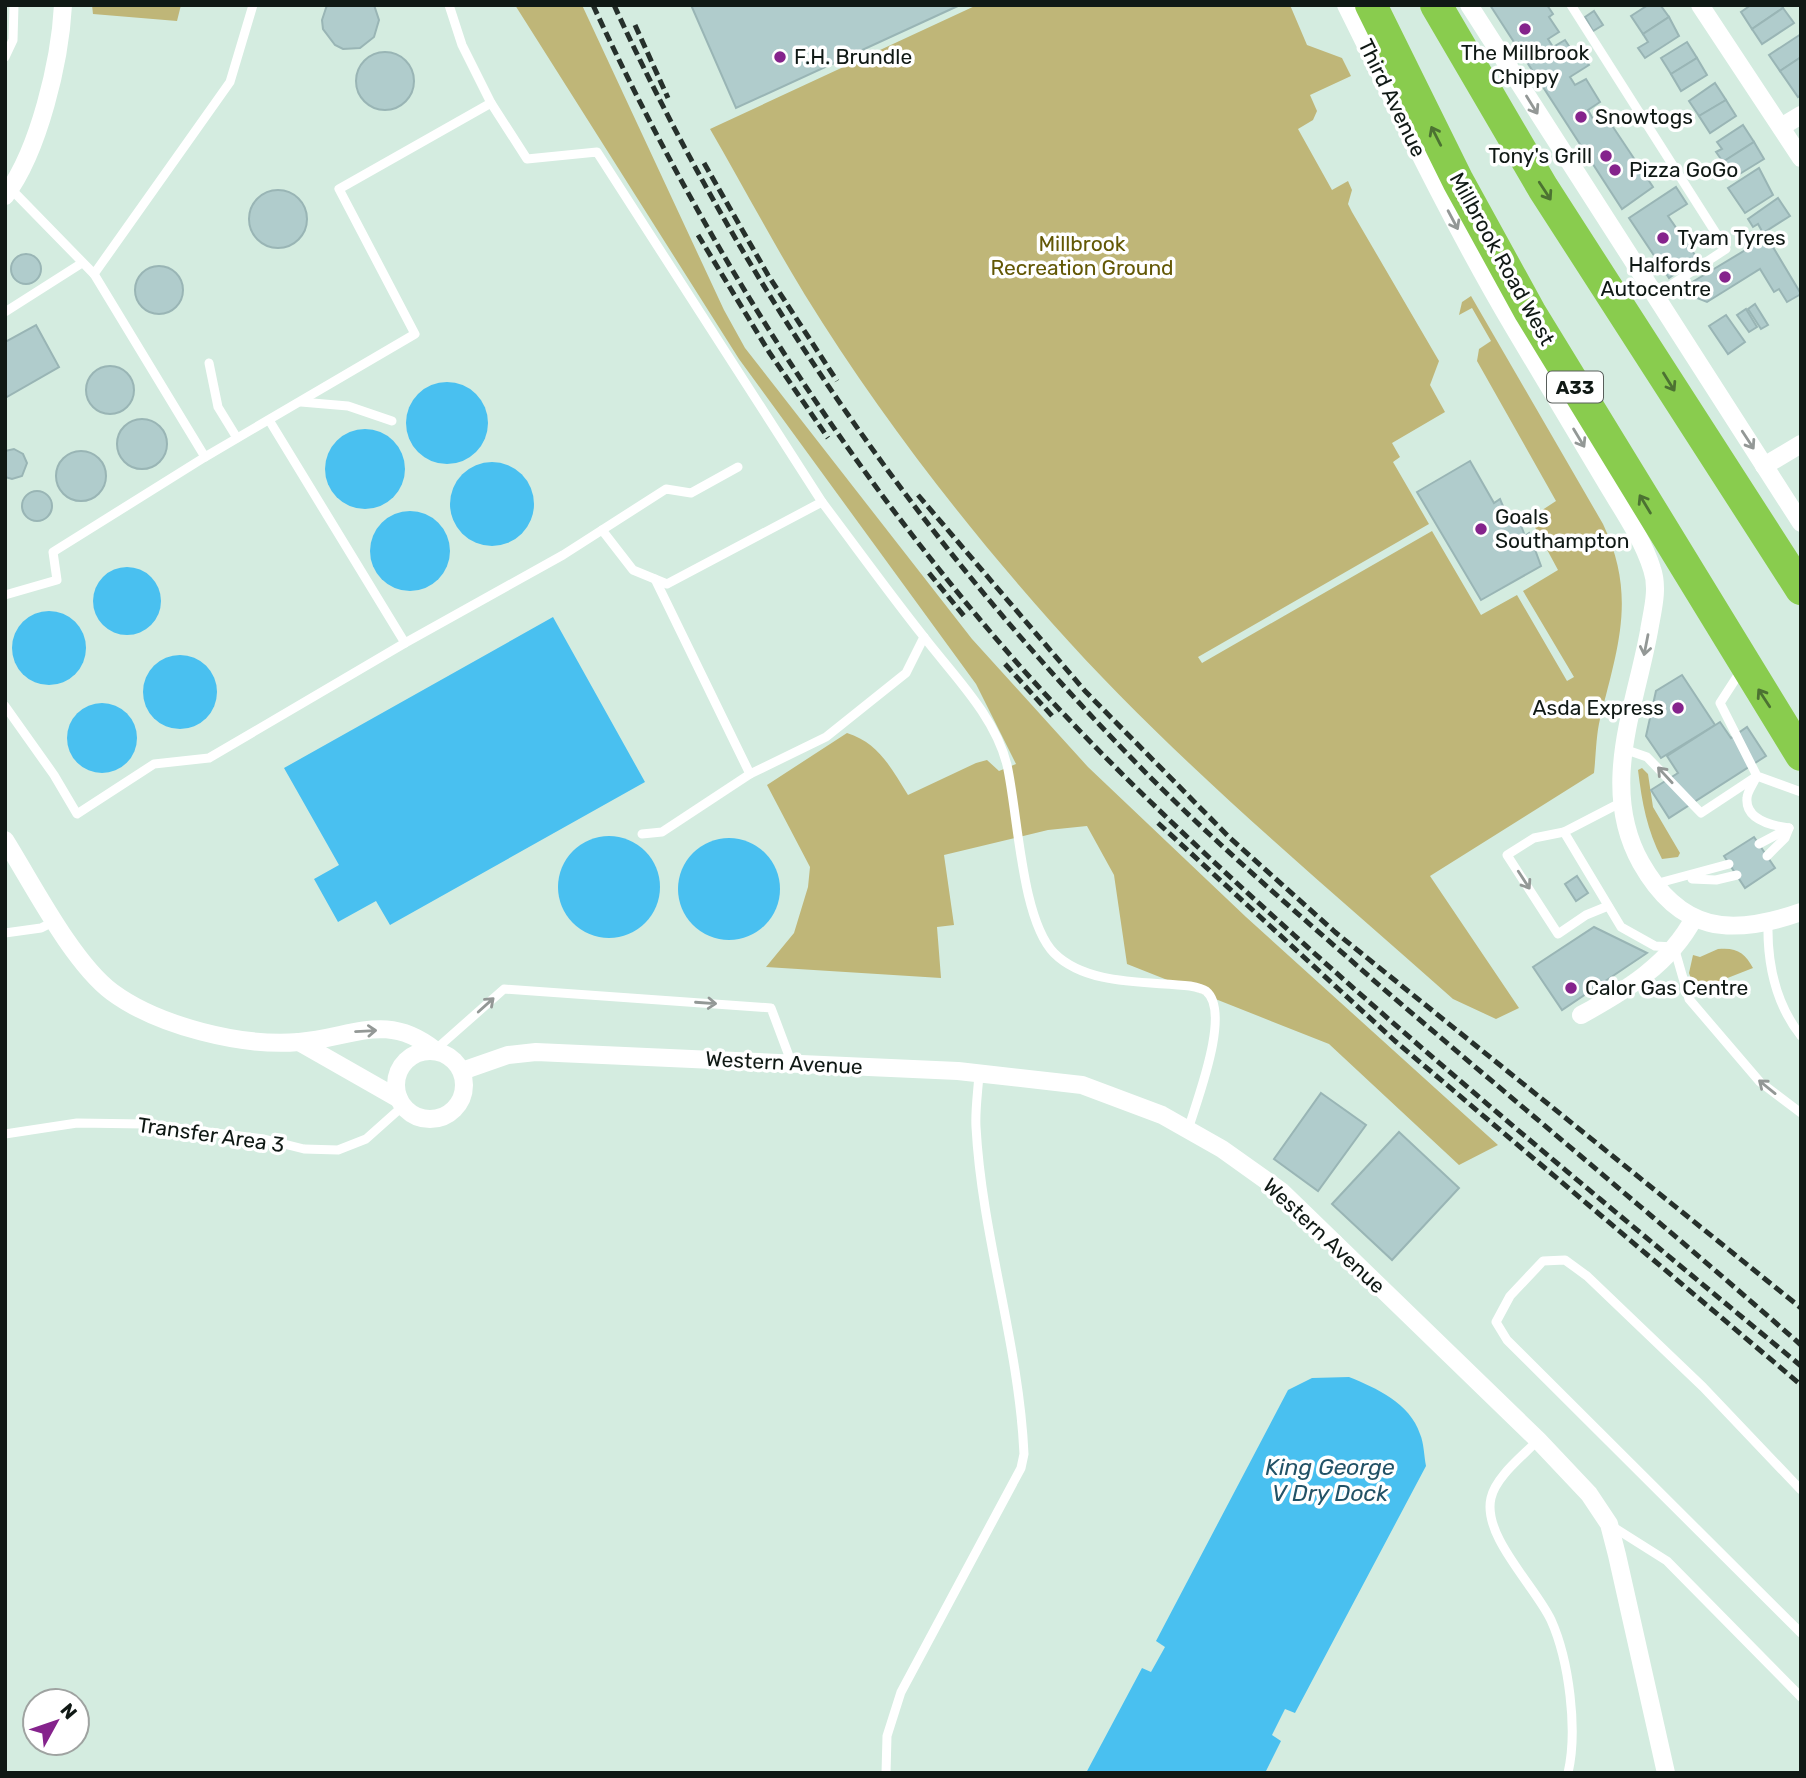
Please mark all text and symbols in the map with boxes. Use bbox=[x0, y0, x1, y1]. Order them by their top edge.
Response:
marker: The Millbrook Chippy bbox=[1517, 21, 1533, 37]
street label: Third Avenue bbox=[1353, 35, 1432, 161]
place label: The Millbrook Chippy bbox=[1461, 40, 1589, 89]
place label: F.H. Brundle bbox=[794, 44, 912, 69]
marker: F.H. Brundle bbox=[772, 49, 788, 65]
one-way arrow bbox=[1525, 94, 1539, 114]
place label: Snowtogs bbox=[1595, 104, 1693, 129]
marker: Snowtogs bbox=[1573, 109, 1589, 125]
one-way arrow bbox=[1428, 126, 1442, 147]
place label: Tony's Grill bbox=[1488, 143, 1592, 168]
marker: Tony's Grill bbox=[1598, 148, 1614, 164]
place label: Pizza GoGo bbox=[1629, 157, 1738, 182]
marker: Pizza GoGo bbox=[1607, 162, 1623, 178]
street label: Millbrook Road West bbox=[1445, 168, 1560, 350]
one-way arrow bbox=[1539, 180, 1553, 200]
one-way arrow bbox=[1447, 209, 1461, 230]
place label: Tyam Tyres bbox=[1677, 225, 1786, 250]
marker: Tyam Tyres bbox=[1655, 230, 1671, 246]
park label: Millbrook Recreation Ground bbox=[990, 231, 1174, 280]
place label: Halfords Autocentre bbox=[1600, 252, 1711, 301]
marker: Halfords Autocentre bbox=[1717, 269, 1733, 285]
road number: A33 bbox=[1547, 372, 1603, 402]
one-way arrow bbox=[1661, 372, 1676, 391]
one-way arrow bbox=[1572, 427, 1586, 447]
one-way arrow bbox=[1740, 430, 1755, 449]
one-way arrow bbox=[1638, 494, 1652, 514]
place label: Goals Southampton bbox=[1495, 504, 1629, 553]
marker: Goals Southampton bbox=[1473, 521, 1489, 537]
one-way arrow bbox=[1639, 633, 1652, 656]
one-way arrow bbox=[1757, 688, 1771, 708]
place label: Asda Express bbox=[1532, 695, 1664, 720]
marker: Asda Express bbox=[1670, 700, 1686, 716]
one-way arrow bbox=[1656, 767, 1673, 784]
one-way arrow bbox=[1517, 870, 1531, 890]
place label: Calor Gas Centre bbox=[1585, 975, 1748, 1000]
marker: Calor Gas Centre bbox=[1563, 980, 1579, 996]
one-way arrow bbox=[477, 997, 495, 1013]
one-way arrow bbox=[695, 997, 718, 1010]
one-way arrow bbox=[355, 1024, 378, 1037]
street label: Western Avenue bbox=[705, 1046, 863, 1079]
one-way arrow bbox=[1758, 1079, 1776, 1095]
street label: Transfer Area 3 bbox=[136, 1112, 286, 1157]
street label: Western Avenue bbox=[1258, 1173, 1391, 1299]
water label: King George V Dry Dock bbox=[1265, 1453, 1395, 1507]
north arrow bbox=[21, 1687, 91, 1757]
text: N bbox=[55, 1699, 82, 1724]

